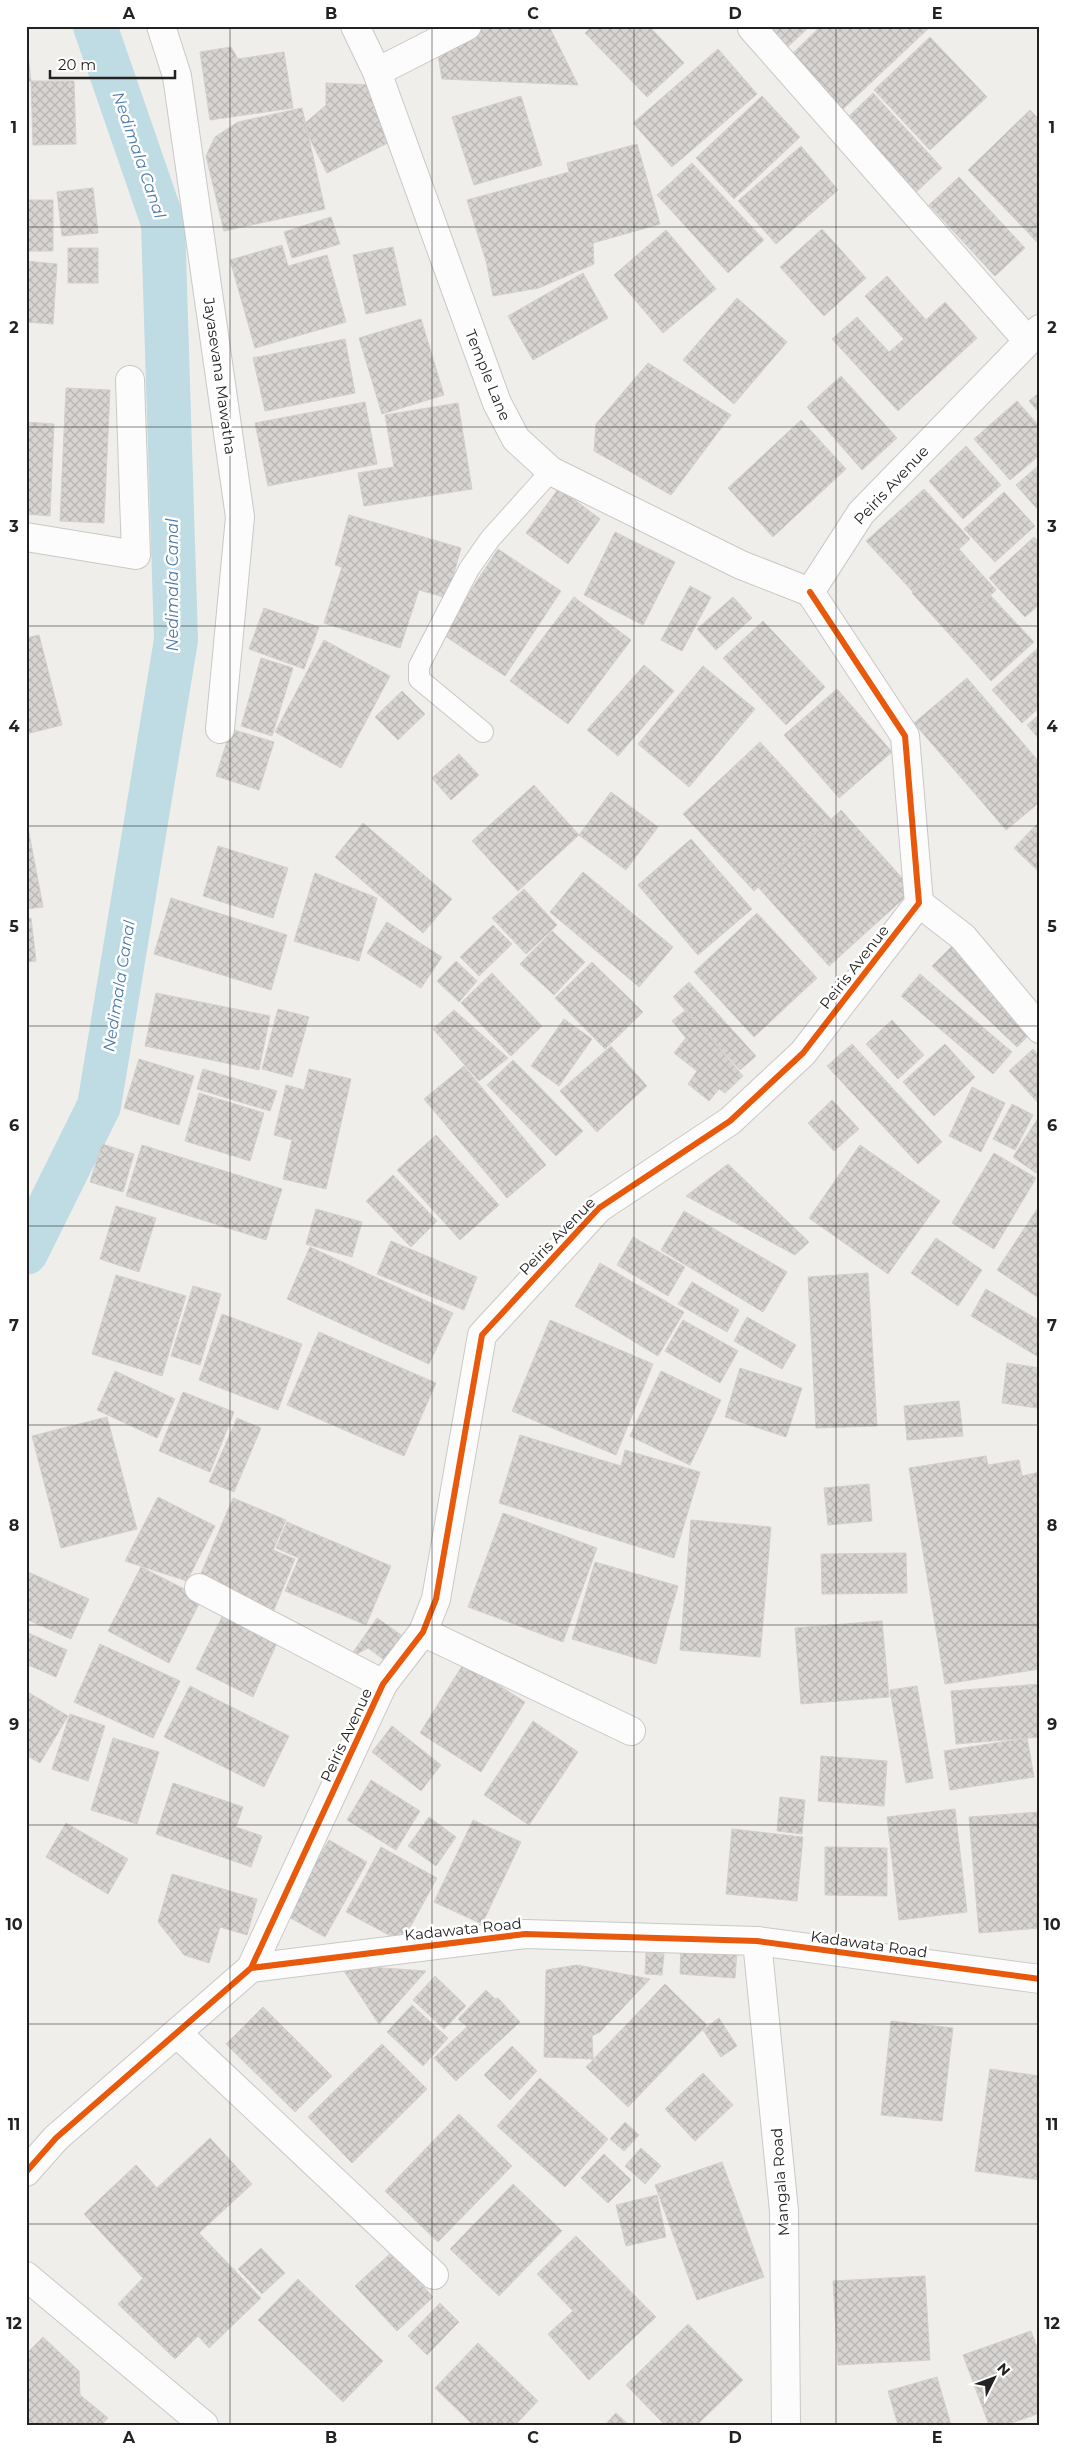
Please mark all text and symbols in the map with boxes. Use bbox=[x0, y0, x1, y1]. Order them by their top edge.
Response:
text: A bbox=[122, 4, 136, 23]
text: B bbox=[325, 4, 337, 23]
text: C bbox=[527, 4, 539, 23]
text: D bbox=[728, 4, 742, 23]
text: E bbox=[932, 4, 942, 23]
scale bar bbox=[50, 48, 175, 80]
text: 20 m bbox=[58, 55, 96, 74]
water label: Nedimala Canal bbox=[108, 89, 170, 222]
text: 1 bbox=[11, 118, 17, 137]
text: 1 bbox=[1049, 118, 1055, 137]
street label: Jayasevana Mawatha bbox=[199, 295, 240, 456]
text: 2 bbox=[9, 318, 19, 337]
text: 2 bbox=[1047, 318, 1057, 337]
street label: Temple Lane bbox=[461, 327, 515, 423]
street label: Peiris Avenue bbox=[849, 441, 933, 529]
text: 3 bbox=[8, 517, 19, 536]
text: 3 bbox=[1046, 517, 1057, 536]
water label: Nedimala Canal bbox=[163, 518, 182, 651]
text: 4 bbox=[8, 717, 20, 736]
text: 4 bbox=[1046, 717, 1058, 736]
text: 5 bbox=[9, 917, 19, 936]
text: 5 bbox=[1047, 917, 1057, 936]
water label: Nedimala Canal bbox=[99, 918, 139, 1053]
street label: Peiris Avenue bbox=[815, 921, 893, 1013]
text: 6 bbox=[9, 1116, 19, 1135]
text: 6 bbox=[1047, 1116, 1057, 1135]
street label: Peiris Avenue bbox=[515, 1193, 599, 1279]
text: 7 bbox=[9, 1316, 19, 1335]
text: 7 bbox=[1047, 1316, 1057, 1335]
text: 8 bbox=[9, 1516, 19, 1535]
text: 8 bbox=[1047, 1516, 1057, 1535]
street label: Peiris Avenue bbox=[316, 1685, 376, 1785]
text: 9 bbox=[9, 1715, 19, 1734]
text: 9 bbox=[1047, 1715, 1057, 1734]
street label: Kadawata Road bbox=[403, 1913, 523, 1945]
text: 10 bbox=[5, 1915, 23, 1934]
text: 10 bbox=[1043, 1915, 1061, 1934]
street label: Kadawata Road bbox=[809, 1926, 929, 1962]
text: 11 bbox=[8, 2115, 20, 2134]
text: 11 bbox=[1046, 2115, 1058, 2134]
street label: Mangala Road bbox=[767, 2127, 793, 2237]
text: 12 bbox=[6, 2314, 22, 2333]
text: 12 bbox=[1044, 2314, 1060, 2333]
north arrow bbox=[968, 2354, 1018, 2404]
text: N bbox=[993, 2359, 1014, 2380]
text: A bbox=[122, 2428, 136, 2447]
text: B bbox=[325, 2428, 337, 2447]
text: C bbox=[527, 2428, 539, 2447]
text: D bbox=[728, 2428, 742, 2447]
text: E bbox=[932, 2428, 942, 2447]

